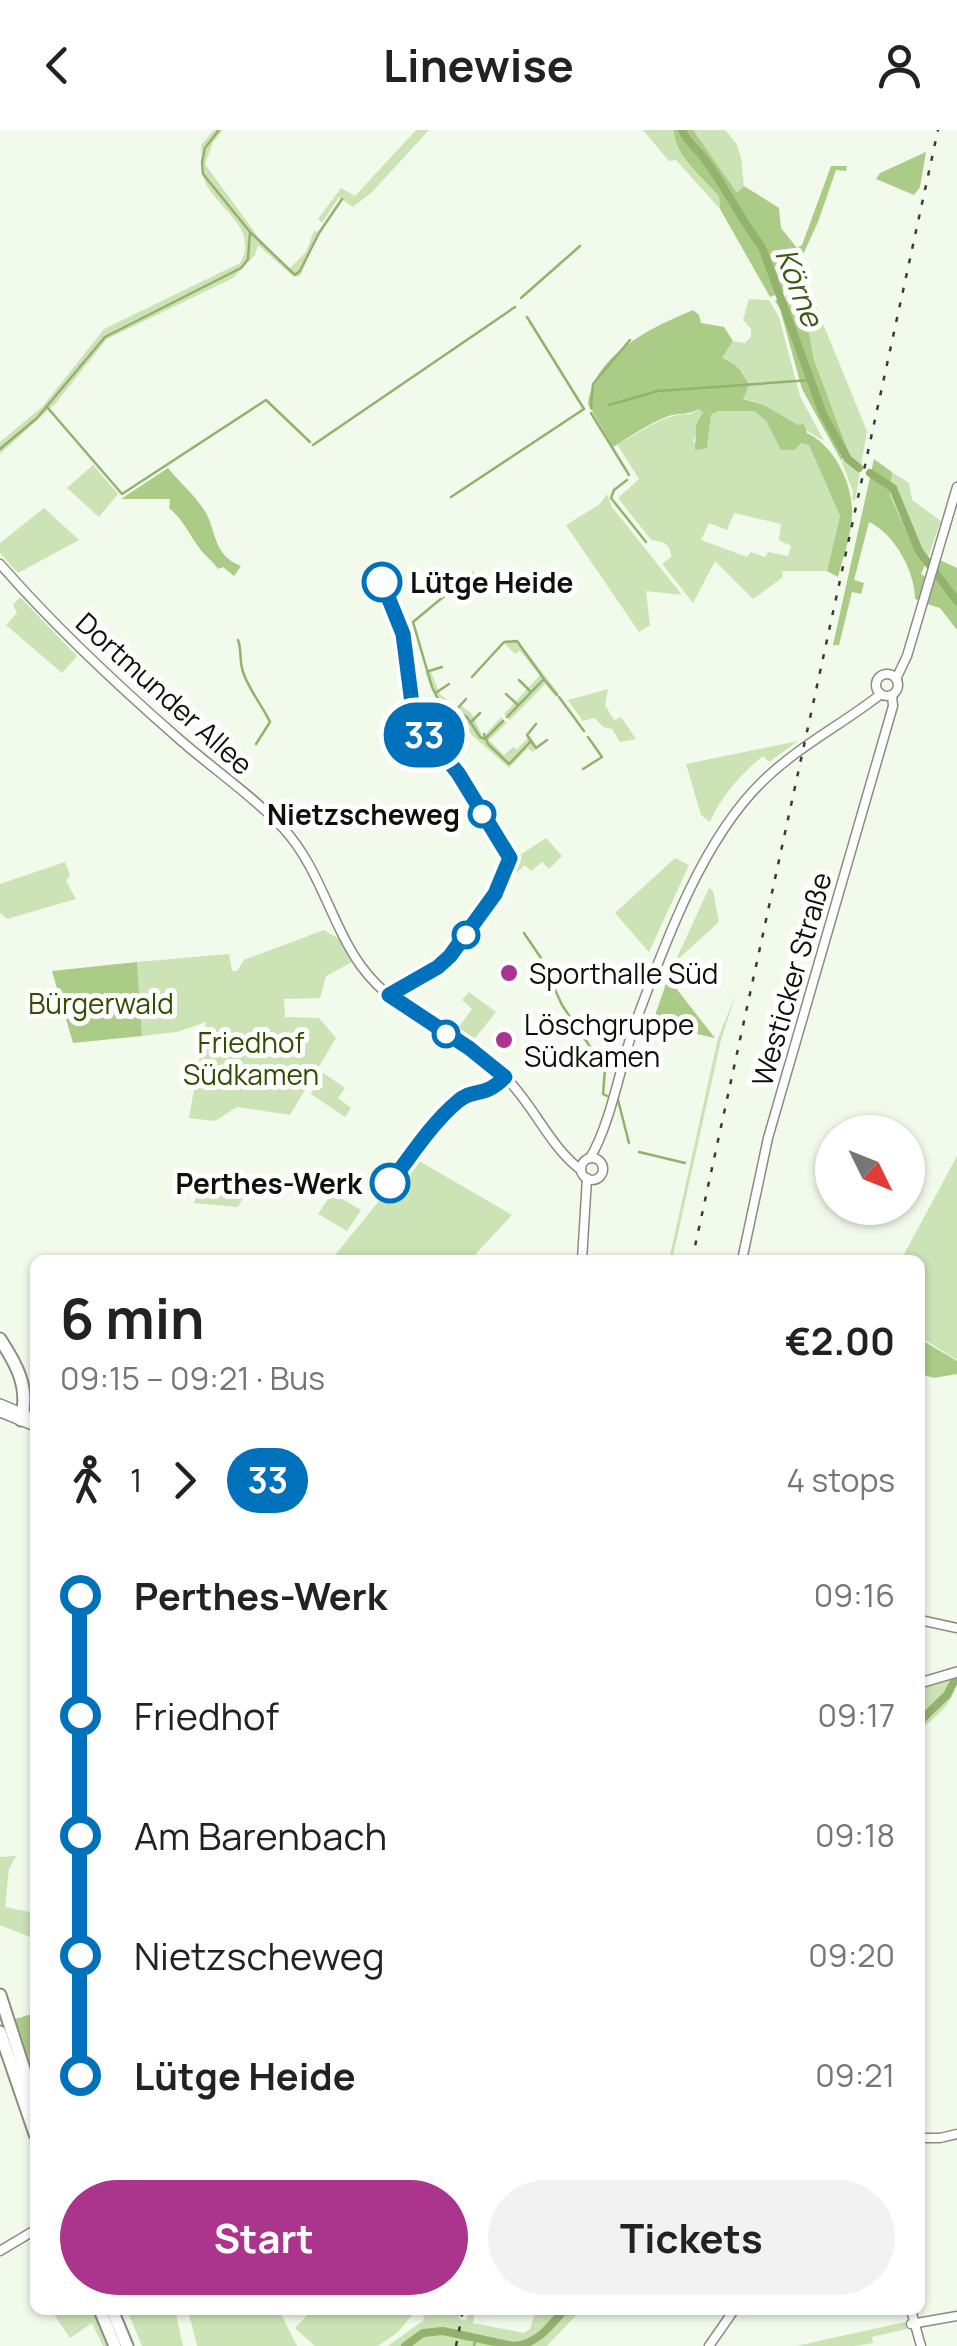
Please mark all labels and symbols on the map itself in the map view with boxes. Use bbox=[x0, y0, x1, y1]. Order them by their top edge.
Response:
water label: Körne bbox=[766, 242, 834, 333]
marker: Lütge Heide bbox=[363, 563, 401, 601]
place label: Lütge Heide bbox=[410, 563, 573, 601]
street label: Dortmunder Allee bbox=[68, 603, 262, 783]
line badge: 33 bbox=[379, 702, 469, 768]
place label: Nietzscheweg bbox=[267, 795, 460, 833]
marker: Nietzscheweg bbox=[469, 801, 495, 827]
street label: Westicker Straße bbox=[742, 867, 840, 1091]
unlabelled marker bbox=[453, 922, 479, 948]
place label: Sporthalle Süd bbox=[529, 954, 718, 992]
marker: Sporthalle Süd bbox=[498, 962, 520, 984]
park label: Bürgerwald bbox=[28, 984, 174, 1022]
place label: Löschgruppe Südkamen bbox=[524, 1005, 694, 1075]
unlabelled marker bbox=[433, 1021, 459, 1047]
park label: Friedhof Südkamen bbox=[183, 1023, 319, 1093]
marker: Löschgruppe Südkamen bbox=[493, 1029, 515, 1051]
north arrow bbox=[815, 1115, 925, 1225]
place label: Perthes-Werk bbox=[175, 1164, 363, 1202]
marker: Perthes-Werk bbox=[371, 1164, 409, 1202]

